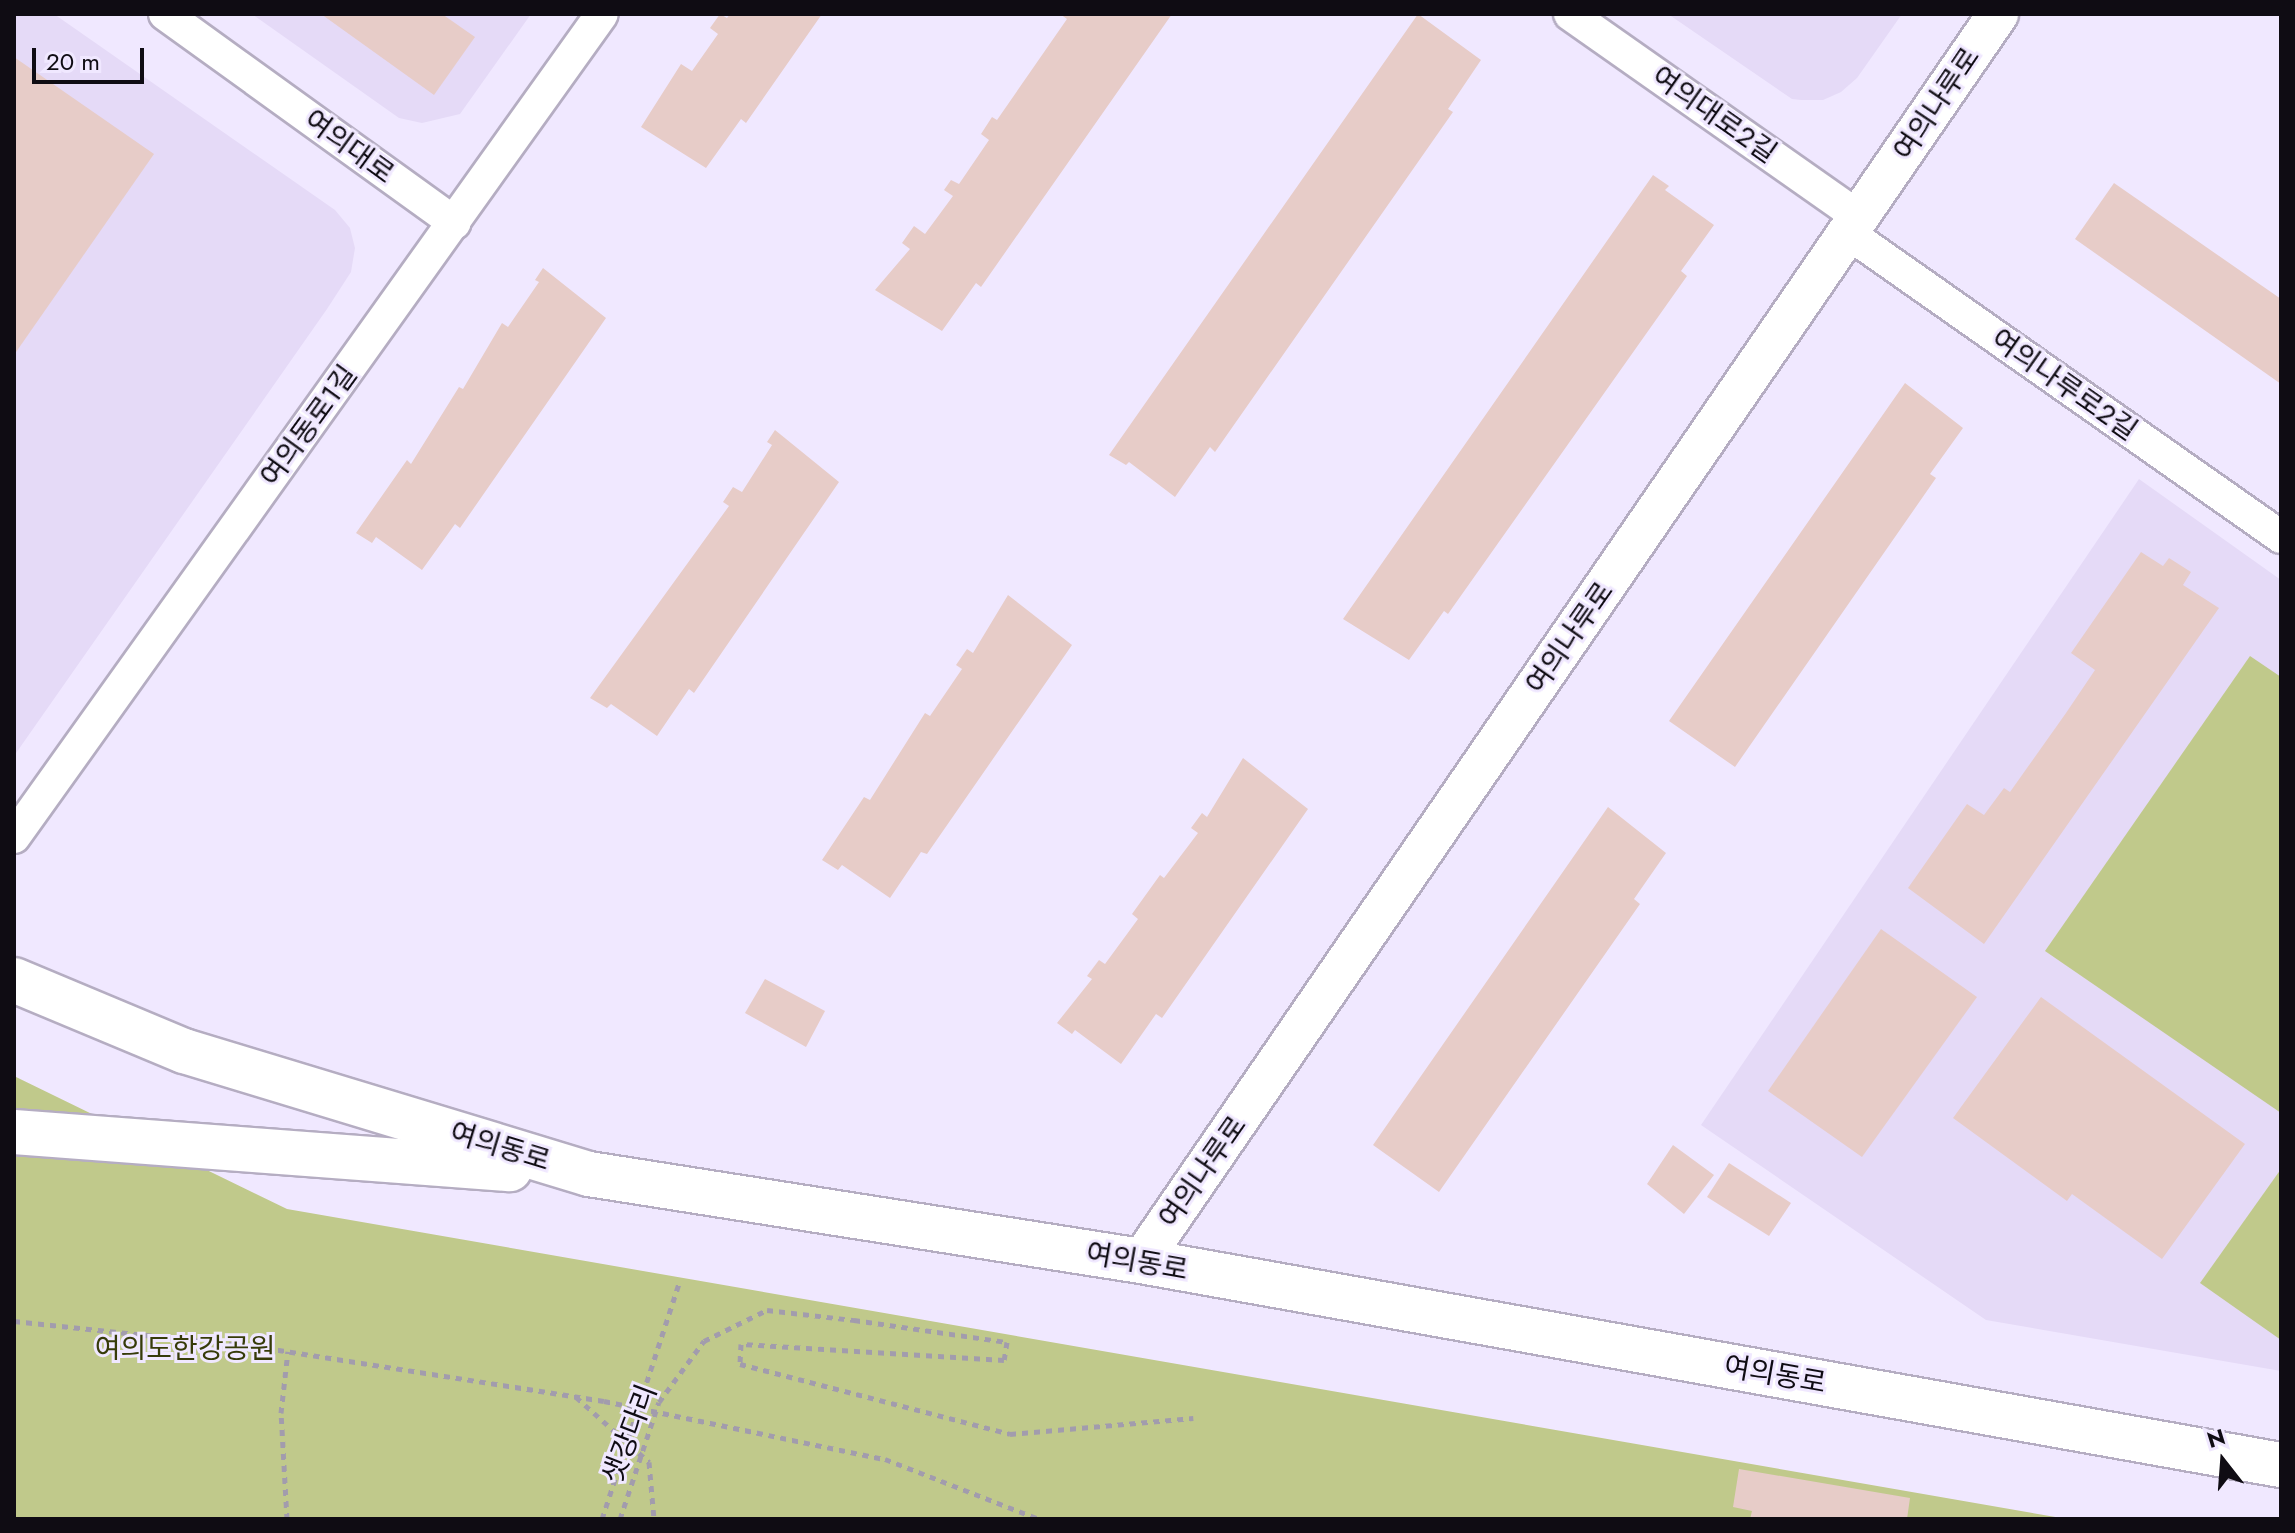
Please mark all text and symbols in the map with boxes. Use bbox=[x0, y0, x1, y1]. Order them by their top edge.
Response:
scale bar bbox=[36, 32, 148, 82]
street label: 여의나루로 bbox=[1887, 41, 1987, 167]
text: 20 m bbox=[46, 44, 100, 79]
street label: 여의대로2길 bbox=[1645, 60, 1783, 170]
street label: 여의대로 bbox=[297, 103, 401, 191]
street label: 여의나루로2길 bbox=[1985, 322, 2143, 448]
street label: 여의동로1길 bbox=[254, 359, 364, 493]
street label: 여의나루로 bbox=[1519, 576, 1621, 700]
street label: 여의나루로 bbox=[1152, 1110, 1254, 1234]
street label: 여의동로 bbox=[446, 1116, 554, 1178]
street label: 여의동로 bbox=[1083, 1237, 1191, 1287]
park label: 여의도한강공원 bbox=[95, 1332, 275, 1366]
street label: 여의동로 bbox=[1721, 1350, 1829, 1400]
street label: 샛강다리 bbox=[596, 1380, 664, 1488]
text: N bbox=[2203, 1420, 2229, 1456]
north arrow bbox=[2183, 1421, 2263, 1501]

